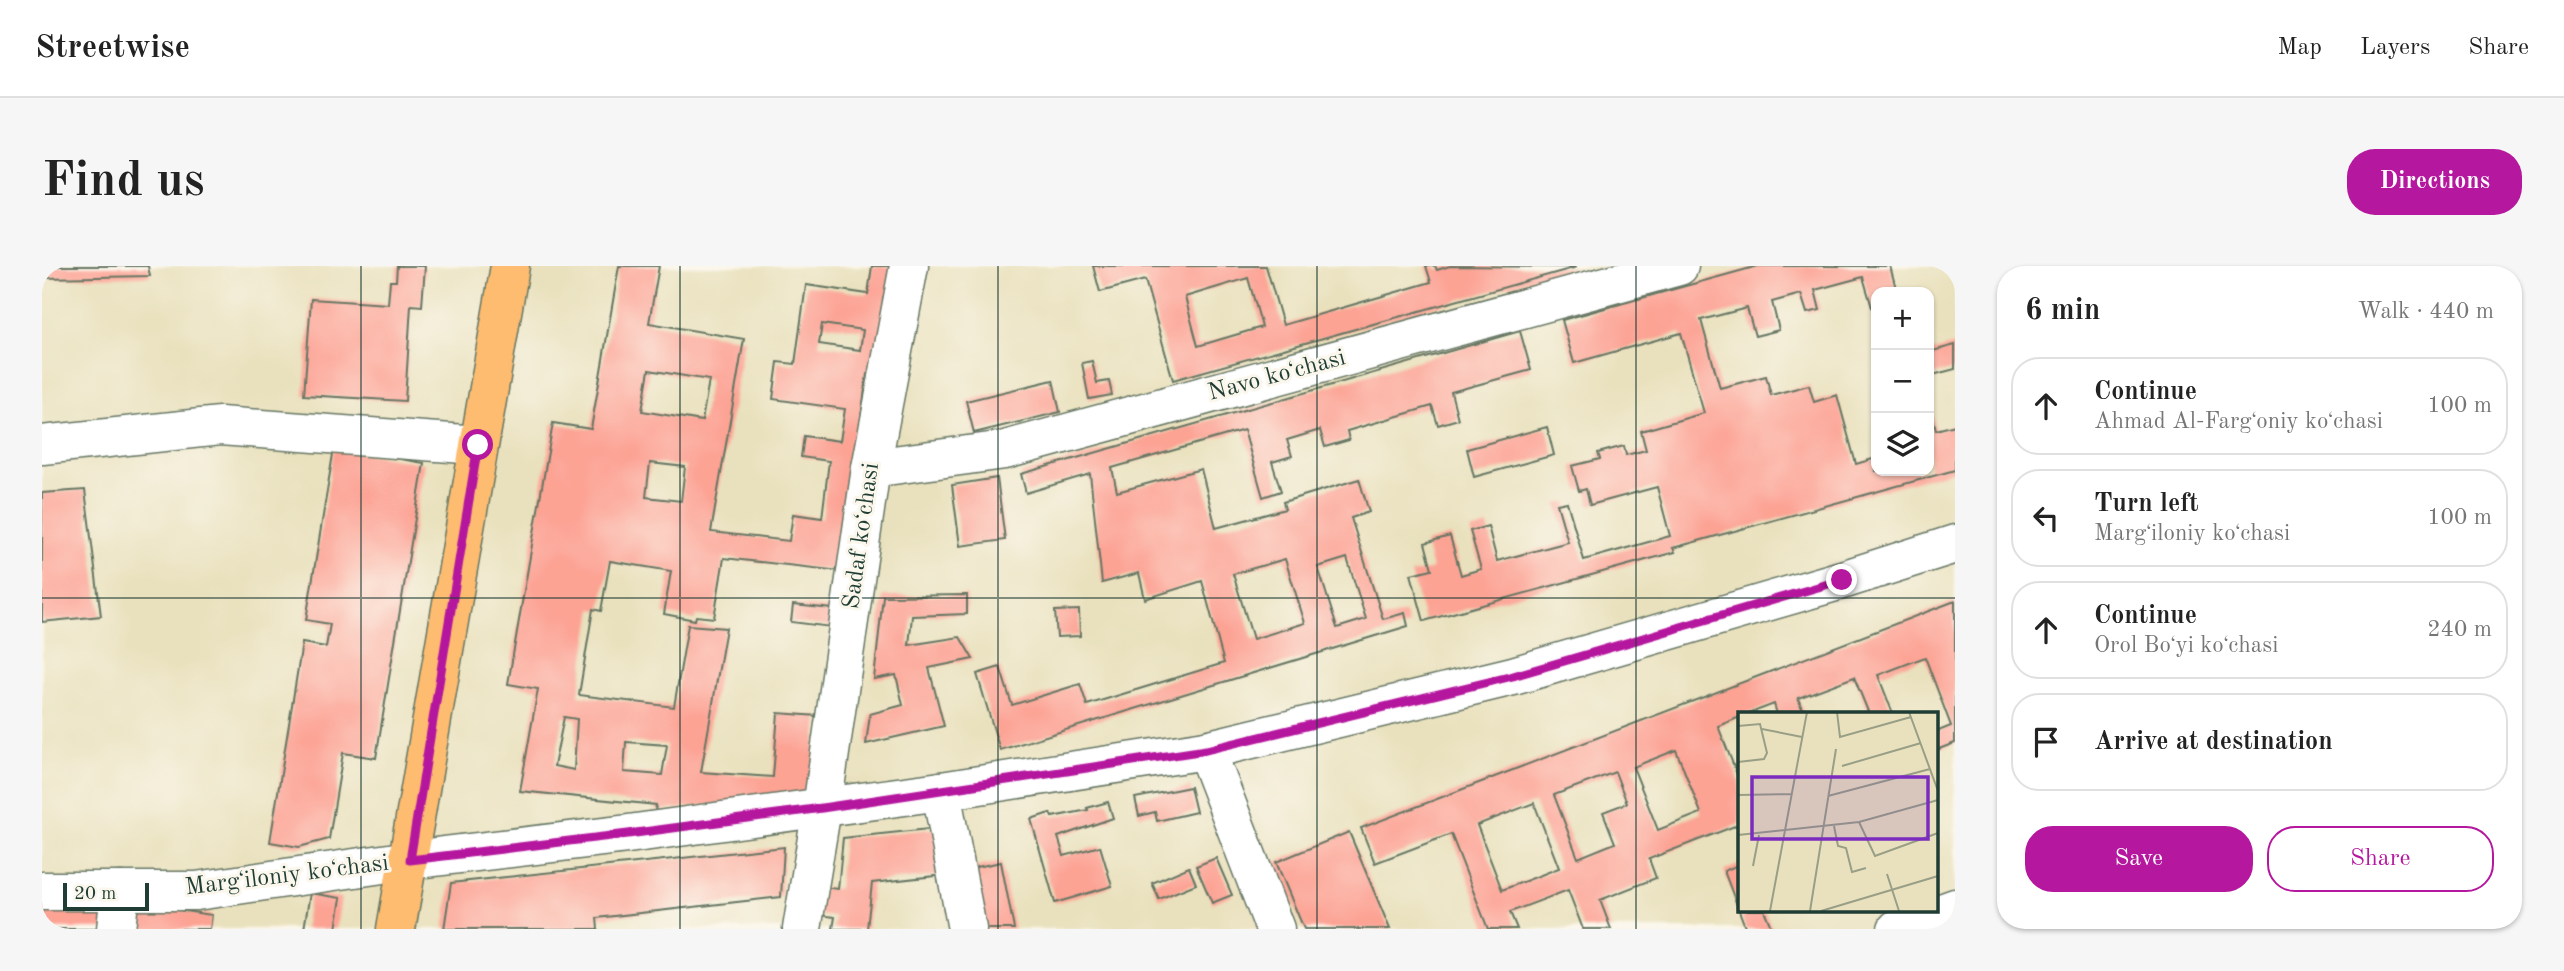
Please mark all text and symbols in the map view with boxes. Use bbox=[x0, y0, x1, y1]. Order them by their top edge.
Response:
text: Streetwise bbox=[35, 32, 190, 65]
text: Map bbox=[2278, 36, 2322, 60]
text: Layers bbox=[2360, 36, 2430, 60]
text: Share bbox=[2468, 36, 2529, 60]
button: Directions bbox=[2347, 149, 2522, 215]
text: Find us bbox=[42, 158, 205, 207]
map controls bbox=[1871, 287, 1934, 476]
button: + bbox=[1871, 287, 1934, 350]
text: 6 min bbox=[2025, 296, 2100, 326]
text: Walk · 440 m bbox=[2358, 300, 2494, 323]
street label: Navo koʻchasi bbox=[1206, 346, 1348, 406]
button: − bbox=[1871, 350, 1934, 413]
text: Continue bbox=[2094, 379, 2197, 405]
icon: ahead bbox=[2027, 387, 2065, 425]
text: 100 m bbox=[2427, 394, 2492, 417]
text: Ahmad Al-Fargʻoniy koʻchasi bbox=[2094, 410, 2383, 433]
button: layers bbox=[1871, 413, 1934, 476]
route start bbox=[462, 429, 493, 460]
street label: Sadaf koʻchasi bbox=[840, 461, 884, 611]
text: Turn left bbox=[2094, 491, 2199, 517]
icon: left bbox=[2027, 499, 2065, 537]
text: 100 m bbox=[2427, 506, 2492, 529]
text: Margʻiloniy koʻchasi bbox=[2094, 522, 2290, 545]
route end bbox=[1826, 564, 1857, 595]
text: Continue bbox=[2094, 603, 2197, 629]
icon: ahead bbox=[2027, 611, 2065, 649]
text: 240 m bbox=[2427, 618, 2492, 641]
text: Orol Boʻyi koʻchasi bbox=[2094, 634, 2278, 657]
inset map bbox=[1738, 712, 1938, 912]
icon: arrive bbox=[2027, 723, 2065, 761]
text: Arrive at destination bbox=[2094, 729, 2333, 755]
button: Save bbox=[2025, 826, 2253, 892]
button: Share bbox=[2267, 826, 2494, 892]
street label: Margʻiloniy koʻchasi bbox=[184, 852, 390, 900]
scale bar bbox=[63, 880, 149, 912]
text: 20 m bbox=[74, 885, 116, 904]

